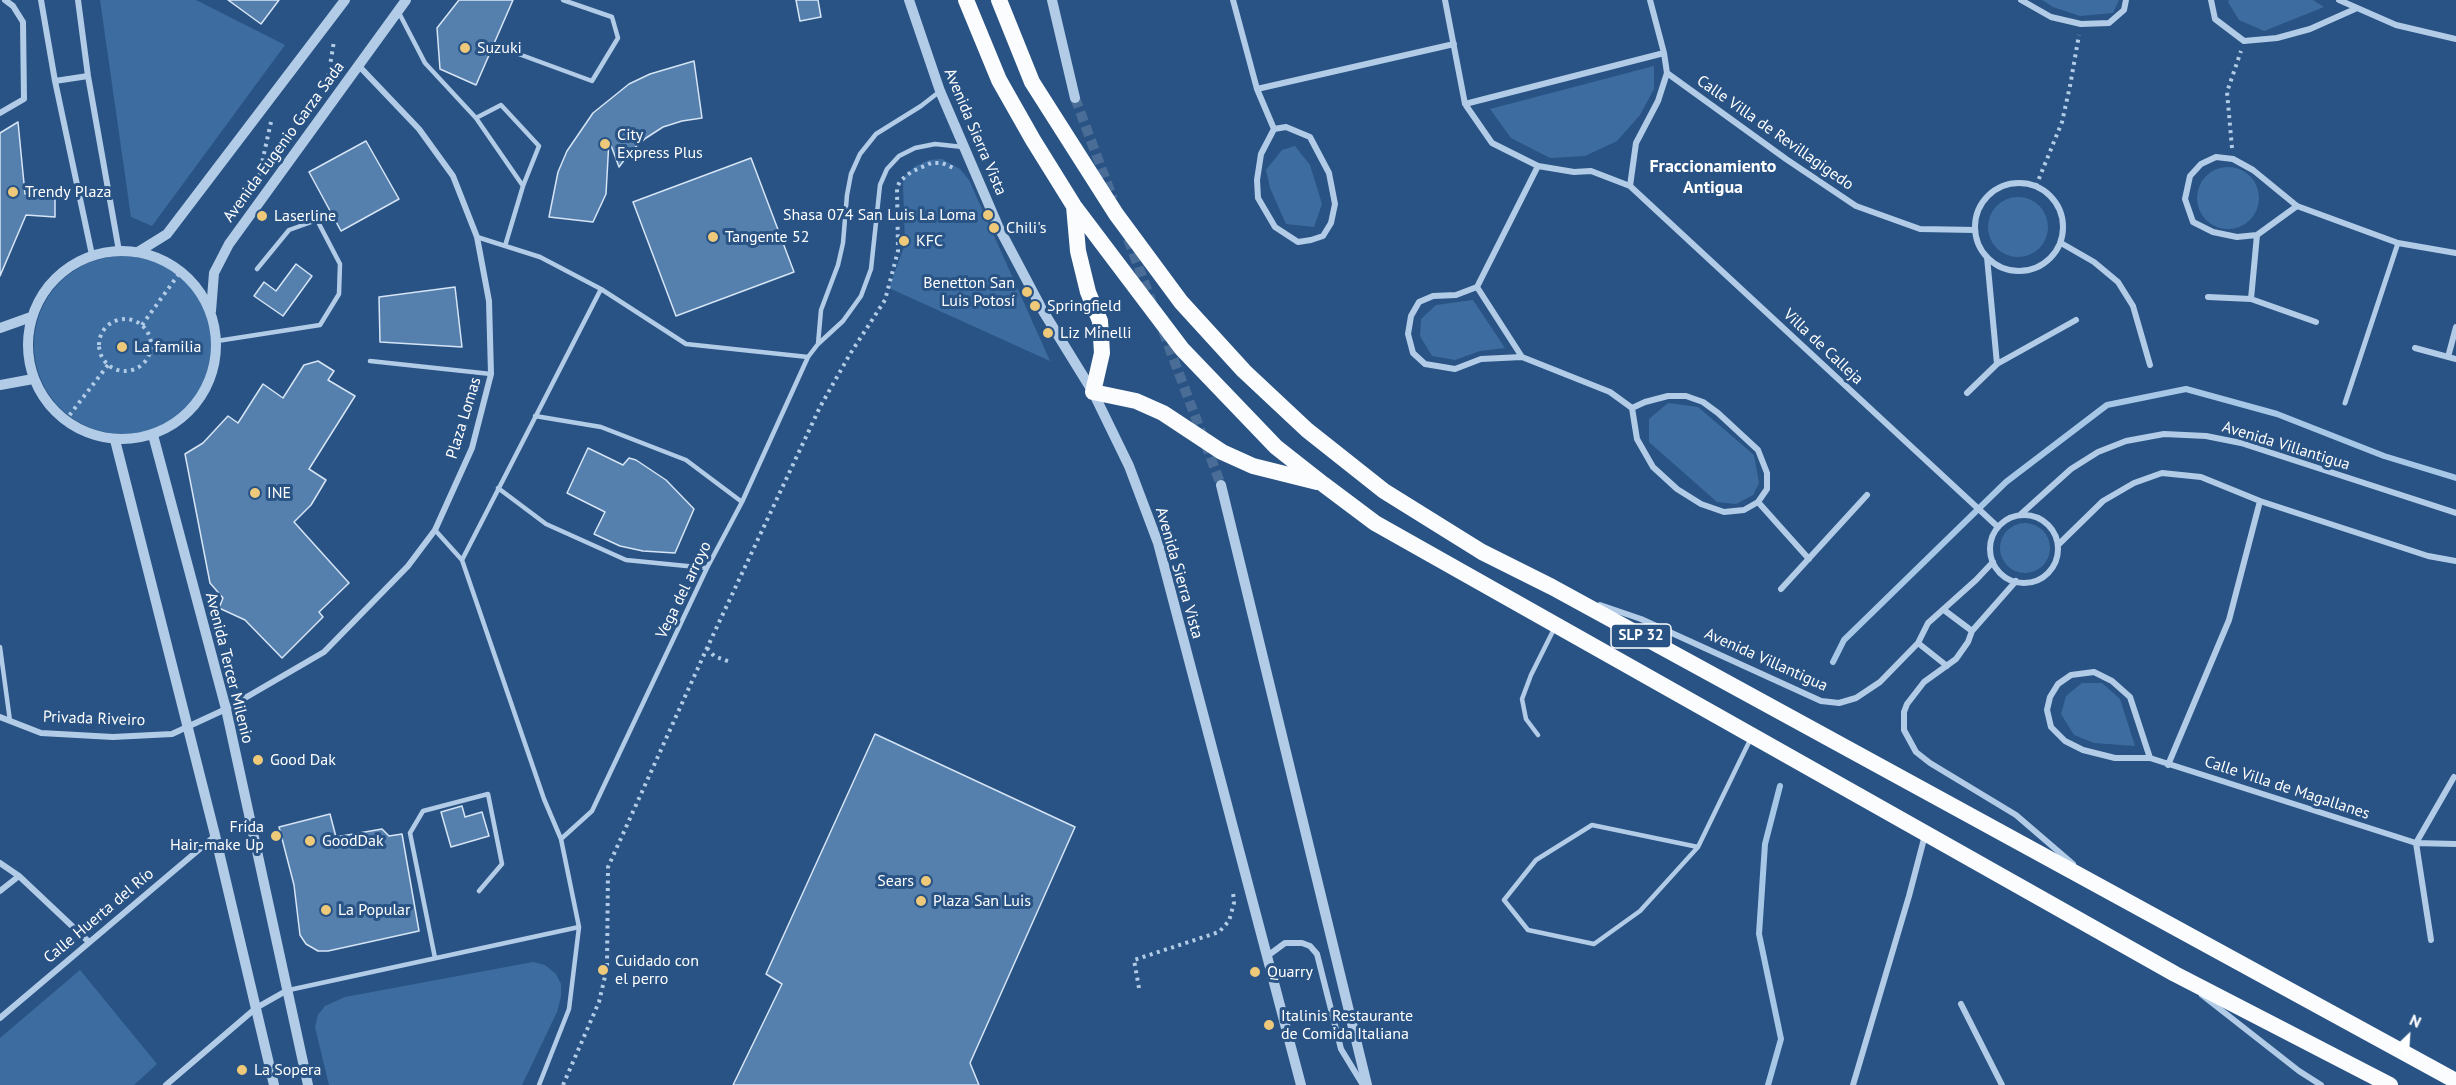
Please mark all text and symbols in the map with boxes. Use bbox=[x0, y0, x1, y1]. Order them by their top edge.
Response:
place label: Suzuki bbox=[477, 38, 522, 58]
marker: Suzuki bbox=[458, 41, 472, 55]
street label: Avenida Eugenio Garza Sada bbox=[219, 58, 349, 226]
street label: Avenida Sierra Vista bbox=[940, 66, 1010, 198]
street label: Calle Villa de Revillagigedo bbox=[1693, 71, 1857, 195]
place label: City Express Plus bbox=[617, 125, 703, 163]
marker: City Express Plus bbox=[598, 137, 612, 151]
district label: Fraccionamiento Antigua bbox=[1649, 156, 1777, 198]
place label: Trendy Plaza bbox=[25, 182, 111, 202]
marker: Trendy Plaza bbox=[6, 185, 20, 199]
place label: Shasa 074 San Luis La Loma bbox=[783, 205, 976, 225]
place label: Laserline bbox=[274, 206, 336, 226]
marker: Shasa 074 San Luis La Loma bbox=[981, 208, 995, 222]
marker: Laserline bbox=[255, 209, 269, 223]
place label: Chili's bbox=[1006, 218, 1046, 238]
marker: Chili's bbox=[987, 221, 1001, 235]
place label: Tangente 52 bbox=[725, 227, 809, 247]
marker: Tangente 52 bbox=[706, 230, 720, 244]
place label: KFC bbox=[916, 231, 943, 251]
marker: KFC bbox=[897, 234, 911, 248]
place label: Benetton San Luis Potosí bbox=[923, 273, 1015, 311]
marker: Benetton San Luis Potosí bbox=[1020, 285, 1034, 299]
place label: Springfield bbox=[1047, 296, 1121, 316]
marker: Springfield bbox=[1028, 299, 1042, 313]
street label: Villa de Calleja bbox=[1779, 305, 1867, 389]
place label: Liz Minelli bbox=[1060, 323, 1131, 343]
marker: Liz Minelli bbox=[1041, 326, 1055, 340]
place label: La familia bbox=[134, 337, 201, 357]
marker: La familia bbox=[115, 340, 129, 354]
street label: Plaza Lomas bbox=[442, 375, 486, 461]
street label: Avenida Villantigua bbox=[2220, 417, 2352, 475]
place label: INE bbox=[267, 483, 291, 503]
marker: INE bbox=[248, 486, 262, 500]
street label: Avenida Sierra Vista bbox=[1151, 505, 1207, 641]
street label: Vega del arroyo bbox=[652, 538, 716, 642]
street label: Avenida Tercer Milenio bbox=[201, 591, 257, 745]
road number: SLP 32 bbox=[1611, 624, 1671, 648]
street label: Avenida Villantigua bbox=[1702, 624, 1830, 696]
street label: Privada Riveiro bbox=[43, 708, 145, 730]
place label: Good Dak bbox=[270, 750, 336, 770]
street label: Calle Villa de Magallanes bbox=[2202, 752, 2372, 824]
marker: Good Dak bbox=[251, 753, 265, 767]
place label: Frida Hair-make Up bbox=[170, 817, 264, 855]
marker: Frida Hair-make Up bbox=[269, 829, 283, 843]
place label: GoodDak bbox=[322, 831, 384, 851]
marker: GoodDak bbox=[303, 834, 317, 848]
street label: Calle Huerta del Río bbox=[40, 864, 158, 968]
place label: Sears bbox=[877, 871, 914, 891]
marker: Sears bbox=[919, 874, 933, 888]
place label: Plaza San Luis bbox=[933, 891, 1031, 911]
marker: Plaza San Luis bbox=[914, 894, 928, 908]
place label: La Popular bbox=[338, 900, 410, 920]
marker: La Popular bbox=[319, 903, 333, 917]
place label: Cuidado con el perro bbox=[615, 951, 699, 989]
place label: Quarry bbox=[1267, 962, 1313, 982]
marker: Cuidado con el perro bbox=[596, 963, 610, 977]
marker: Quarry bbox=[1248, 965, 1262, 979]
place label: Italinis Restaurante de Comida Italiana bbox=[1281, 1006, 1413, 1044]
north arrow bbox=[2378, 1007, 2438, 1067]
text: N bbox=[2407, 1009, 2425, 1032]
marker: Italinis Restaurante de Comida Italiana bbox=[1262, 1018, 1276, 1032]
place label: La Sopera bbox=[254, 1060, 321, 1080]
marker: La Sopera bbox=[235, 1063, 249, 1077]

